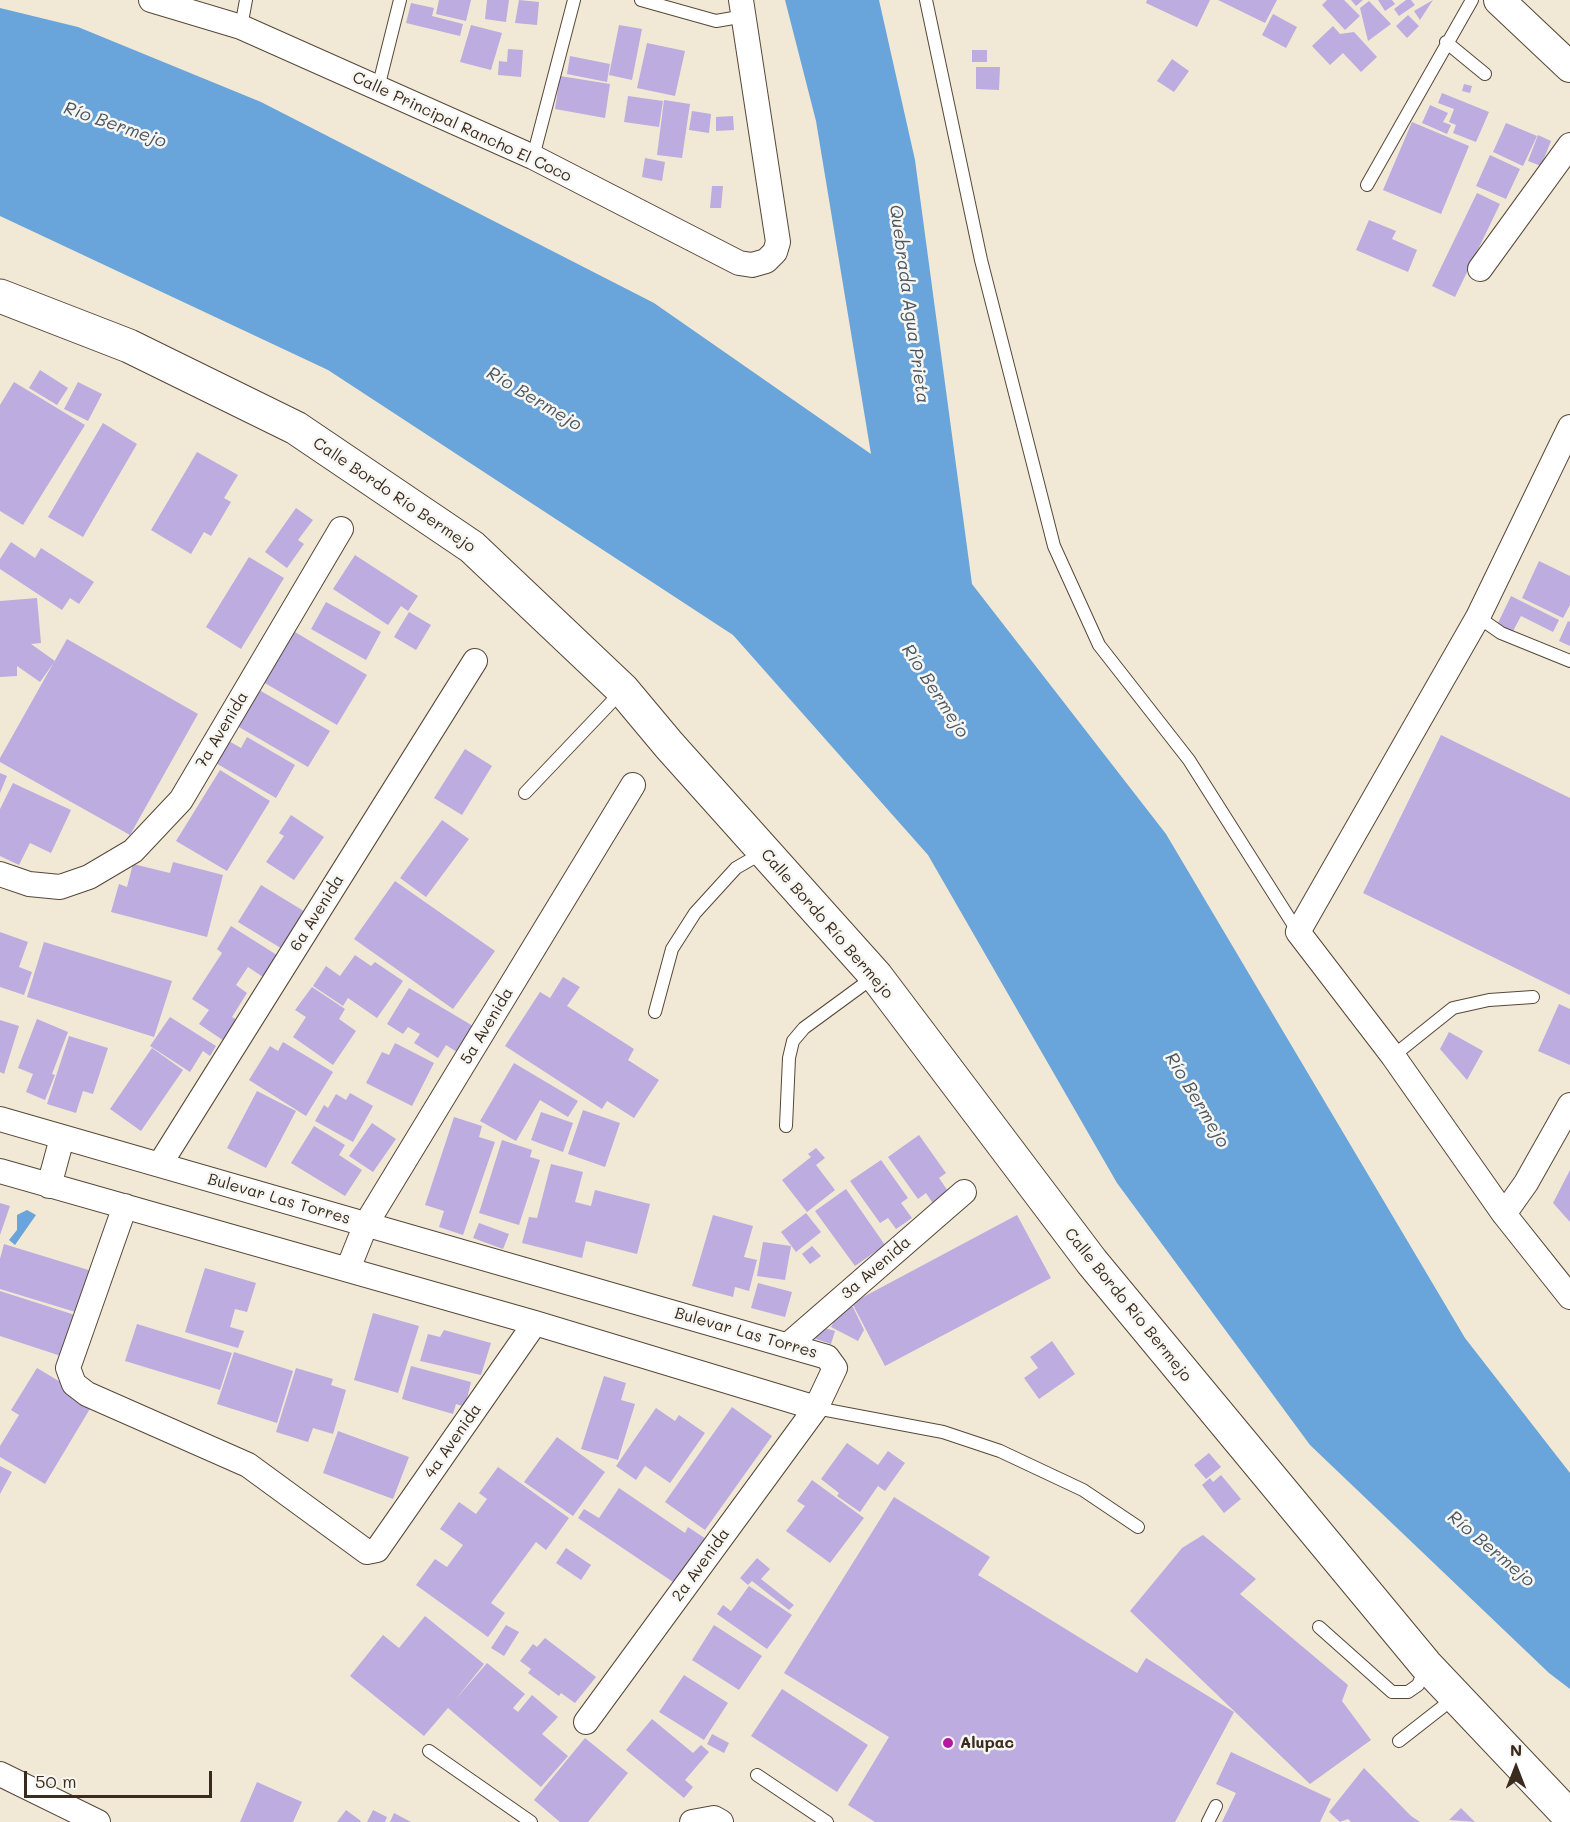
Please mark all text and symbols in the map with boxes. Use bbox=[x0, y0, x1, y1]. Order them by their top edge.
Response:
street label: Calle Principal Rancho El Coco bbox=[349, 68, 575, 186]
water label: Río Bermejo bbox=[61, 97, 169, 153]
water label: Quebrada Agua Prieta bbox=[884, 203, 934, 405]
water label: Río Bermejo bbox=[482, 362, 586, 436]
street label: Calle Bordo Río Bermejo bbox=[309, 433, 479, 557]
water label: Río Bermejo bbox=[897, 640, 973, 742]
street label: 7a Avenida bbox=[192, 688, 252, 772]
street label: Calle Bordo Río Bermejo bbox=[757, 845, 897, 1003]
street label: 6a Avenida bbox=[286, 871, 348, 955]
street label: 5a Avenida bbox=[457, 984, 517, 1068]
water label: Río Bermejo bbox=[1160, 1048, 1234, 1152]
street label: Bulevar Las Torres bbox=[205, 1169, 353, 1229]
street label: Calle Bordo Río Bermejo bbox=[1060, 1224, 1196, 1386]
street label: 3a Avenida bbox=[837, 1232, 915, 1304]
street label: Bulevar Las Torres bbox=[672, 1303, 820, 1363]
street label: 4a Avenida bbox=[420, 1400, 486, 1482]
water label: Río Bermejo bbox=[1443, 1506, 1539, 1592]
street label: 2a Avenida bbox=[668, 1525, 734, 1605]
place label: Alupac bbox=[960, 1733, 1014, 1753]
marker: Alupac bbox=[941, 1736, 955, 1750]
north arrow bbox=[1486, 1738, 1546, 1798]
text: N bbox=[1510, 1739, 1522, 1760]
scale bar bbox=[27, 1759, 214, 1797]
text: 50 m bbox=[35, 1769, 77, 1793]

